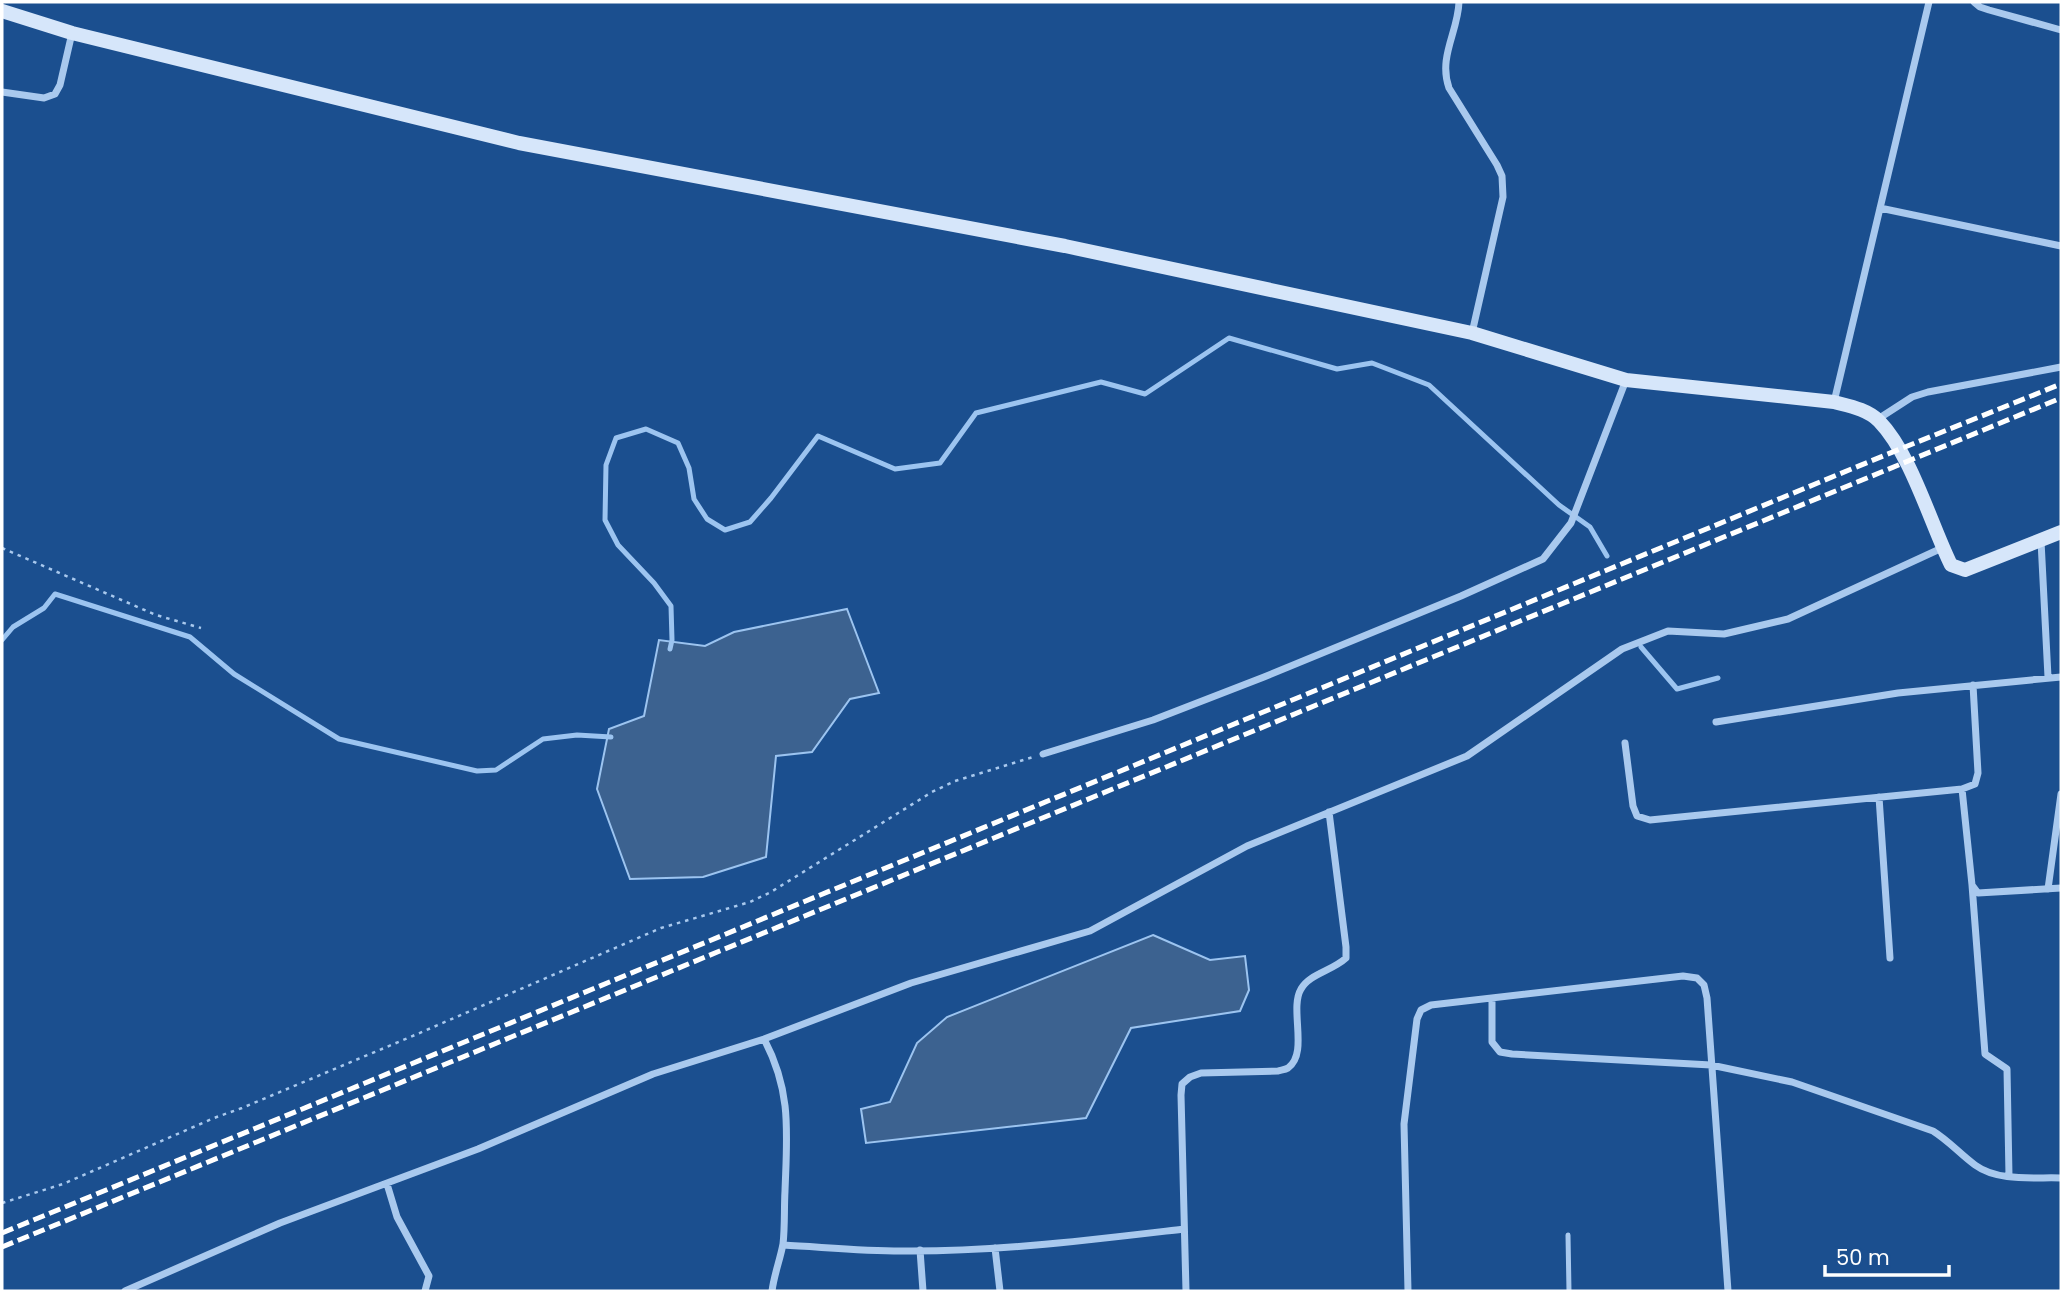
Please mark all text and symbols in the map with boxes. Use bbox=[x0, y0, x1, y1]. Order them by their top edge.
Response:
scale bar bbox=[1825, 1234, 1949, 1278]
text: 50 m bbox=[1836, 1243, 1890, 1272]

